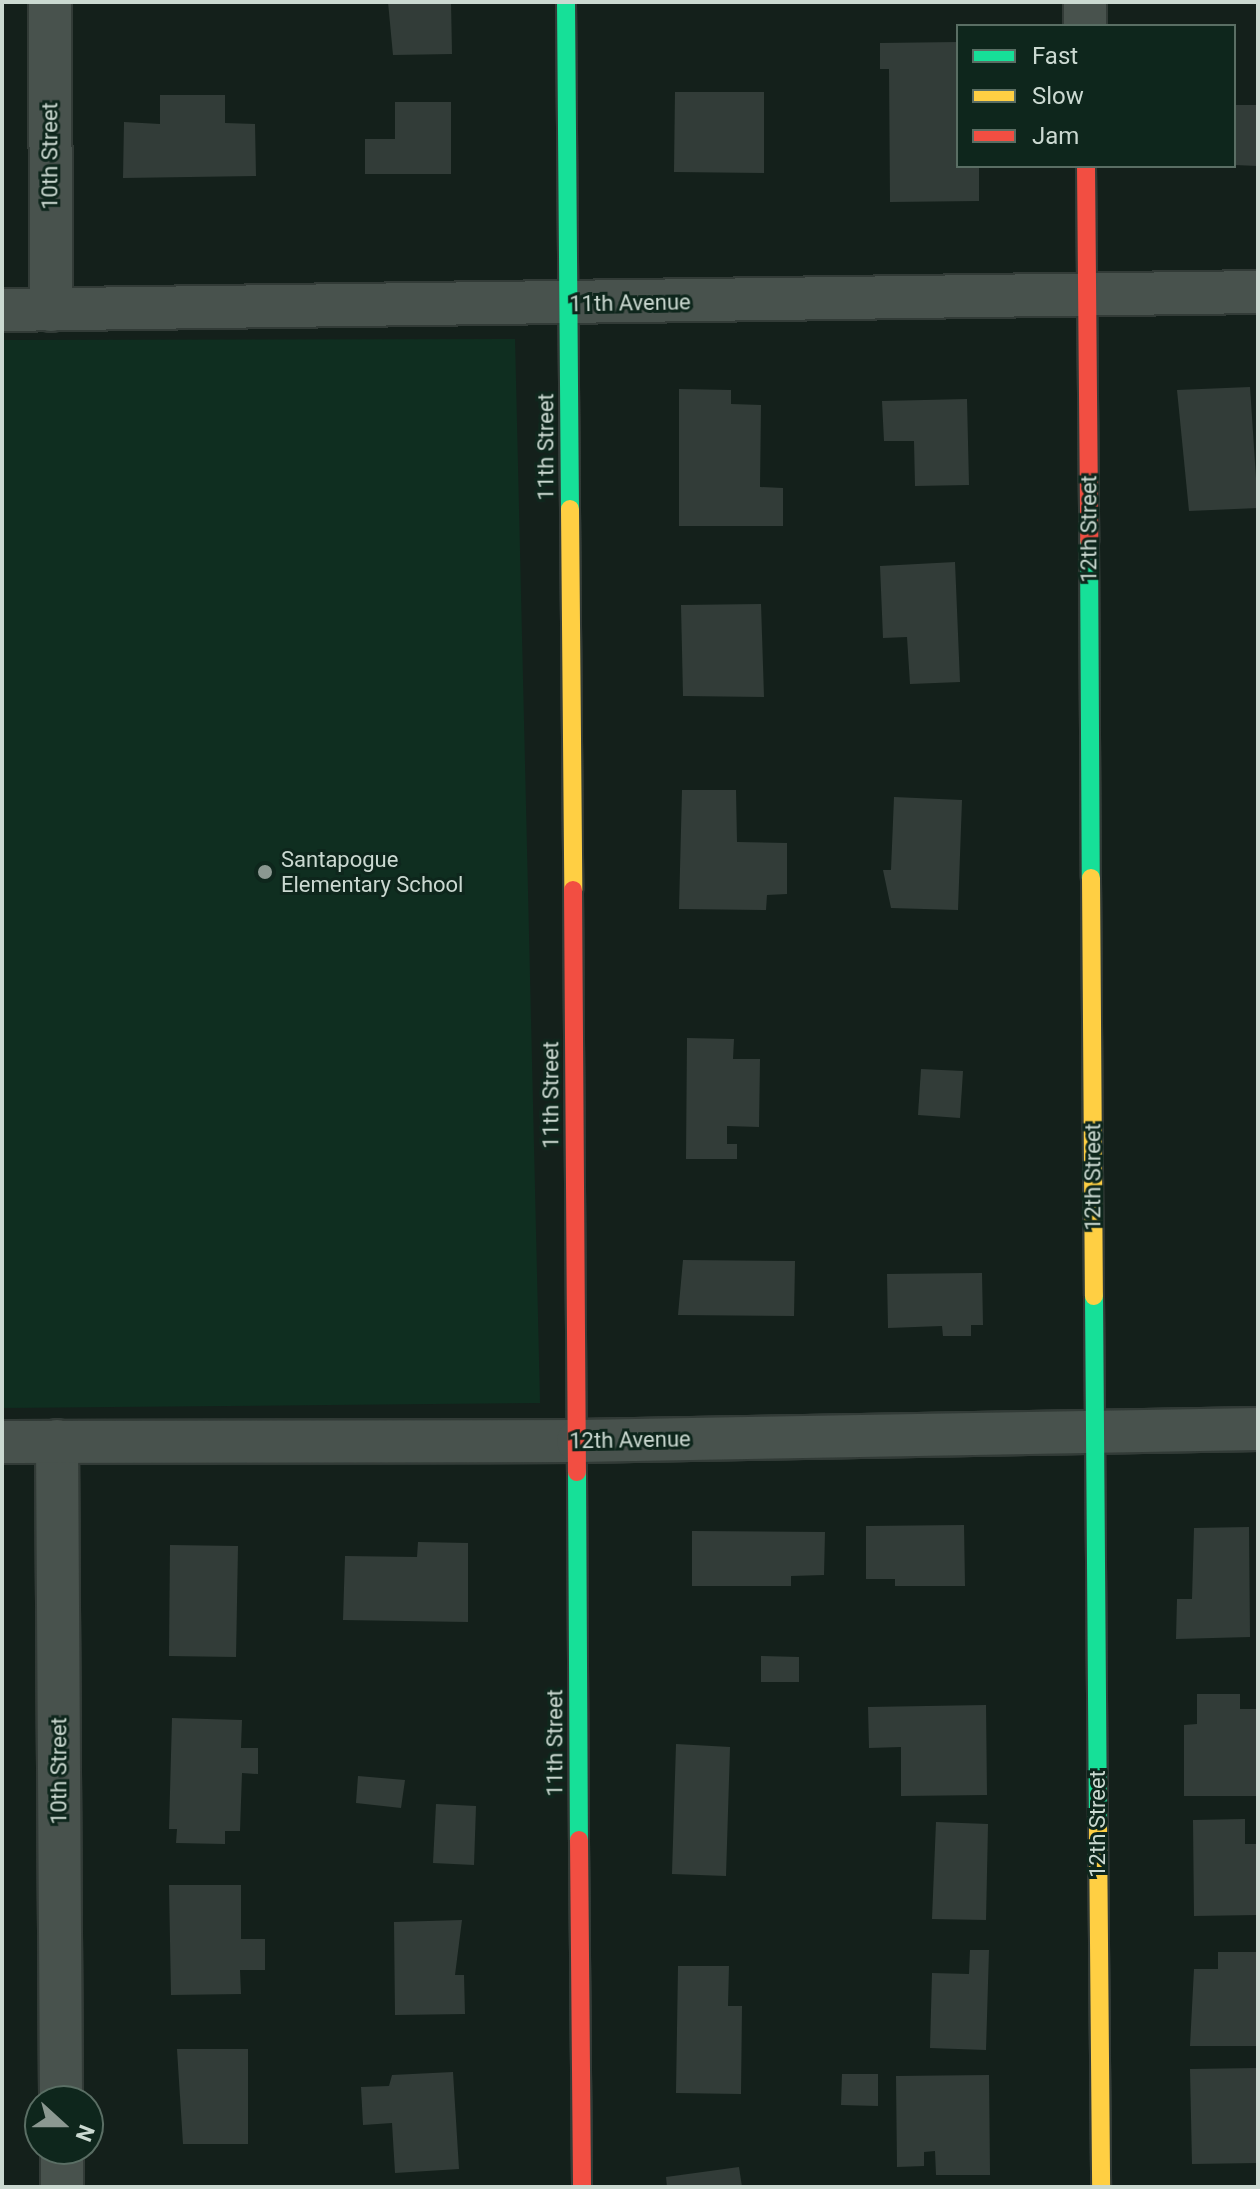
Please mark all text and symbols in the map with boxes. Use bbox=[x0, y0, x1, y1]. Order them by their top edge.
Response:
legend bbox=[956, 24, 1236, 168]
text: Fast bbox=[1032, 42, 1078, 70]
text: Slow bbox=[1032, 82, 1084, 110]
street label: 10th Street bbox=[37, 102, 63, 210]
text: Jam bbox=[1032, 122, 1079, 150]
street label: 11th Avenue bbox=[569, 289, 691, 317]
street label: 11th Street bbox=[533, 393, 559, 501]
street label: 12th Street bbox=[1076, 475, 1102, 583]
place label: Santapogue Elementary School bbox=[281, 846, 463, 898]
marker: Santapogue Elementary School bbox=[256, 863, 274, 881]
street label: 11th Street bbox=[538, 1041, 564, 1149]
street label: 12th Street bbox=[1080, 1123, 1106, 1231]
street label: 12th Avenue bbox=[569, 1426, 691, 1454]
street label: 11th Street bbox=[542, 1689, 568, 1797]
street label: 10th Street bbox=[46, 1717, 72, 1825]
street label: 12th Street bbox=[1085, 1770, 1111, 1878]
north arrow bbox=[24, 2085, 104, 2165]
text: N bbox=[71, 2121, 99, 2145]

